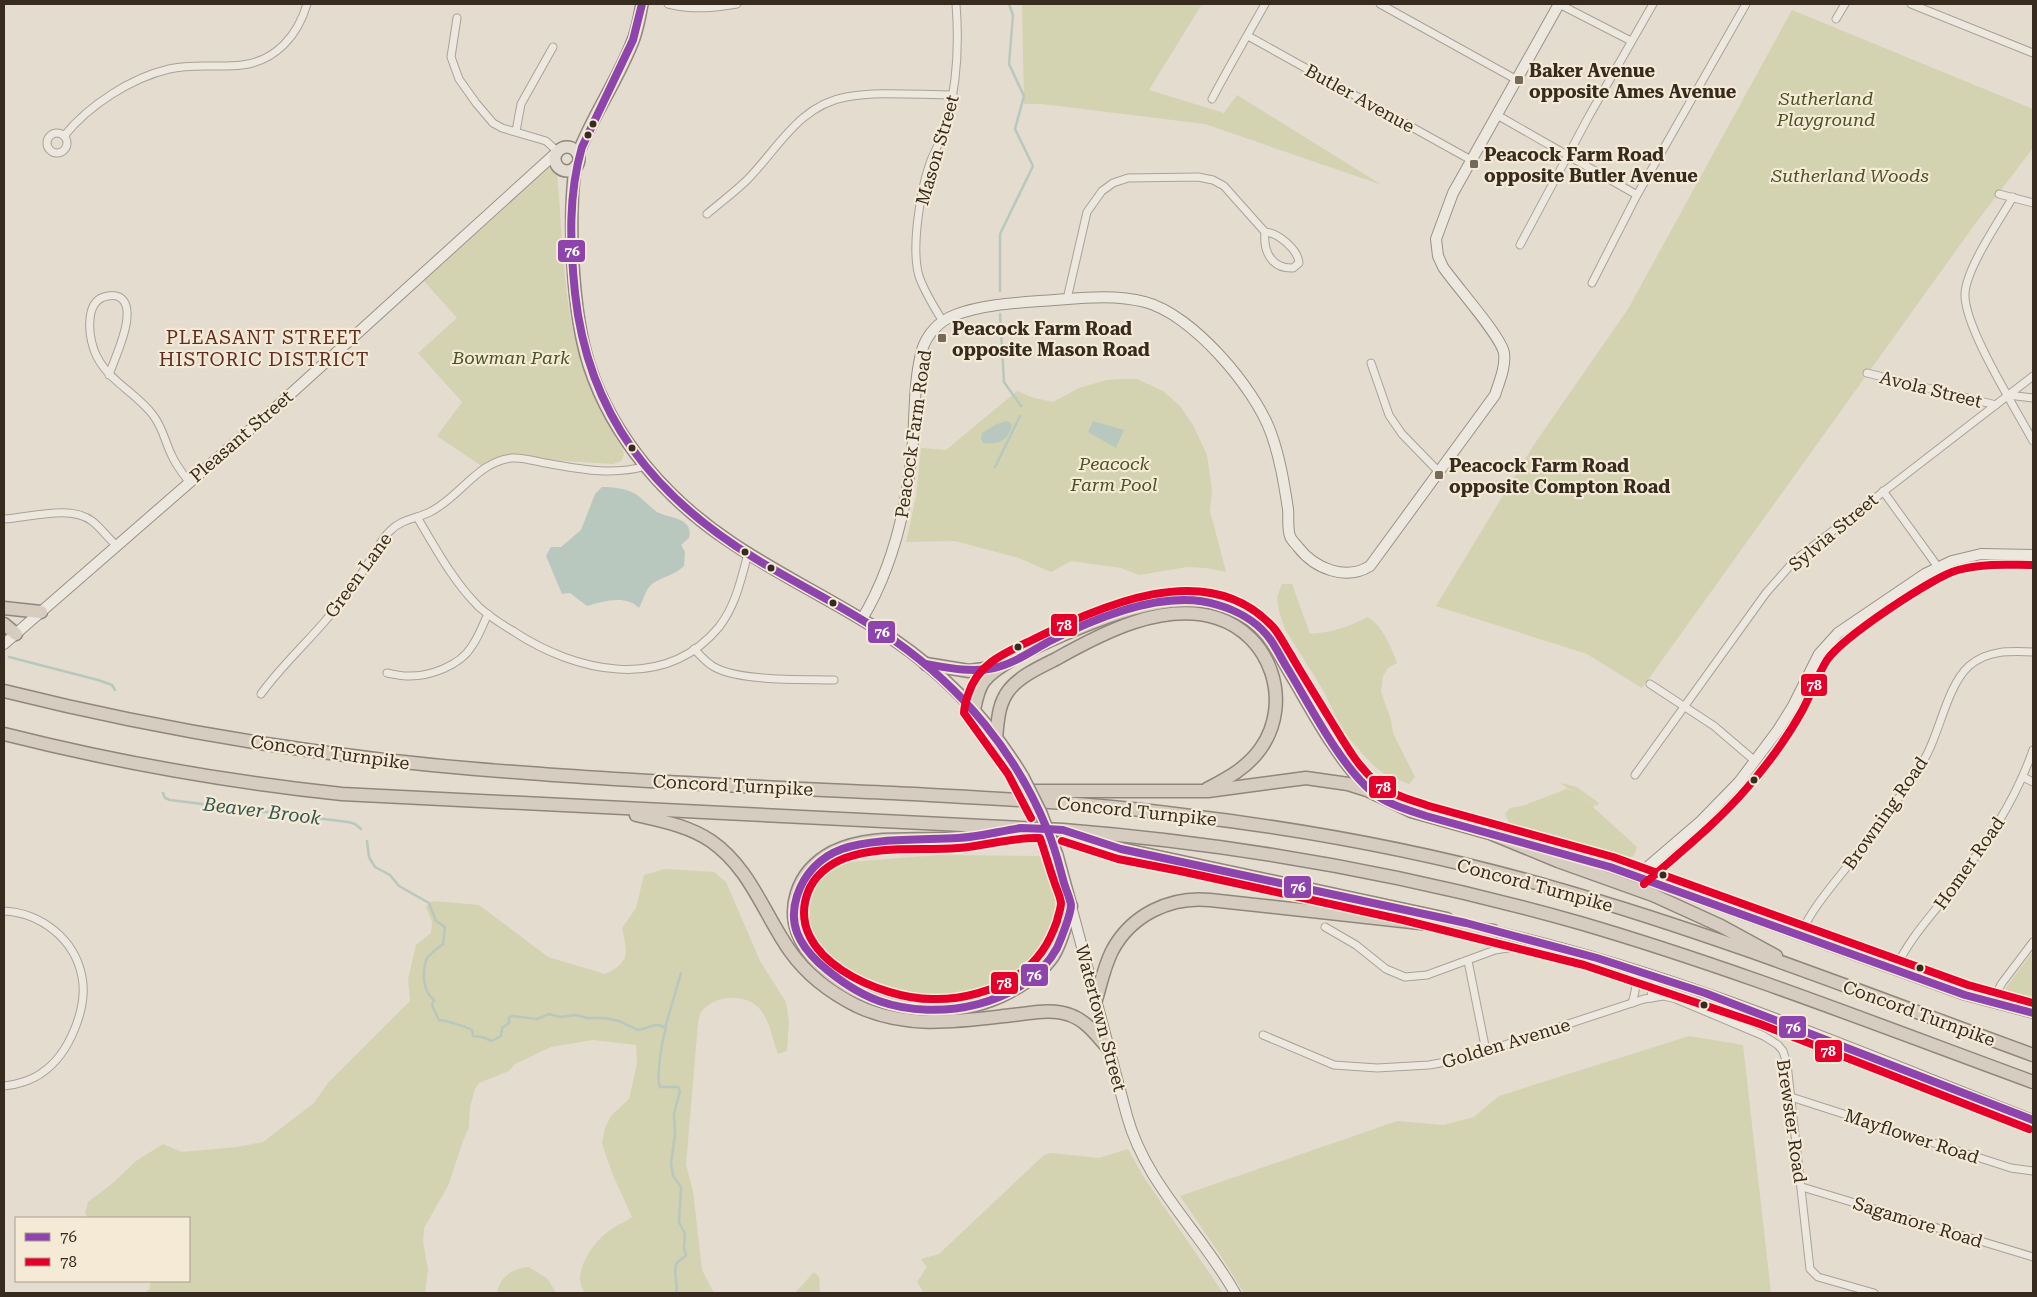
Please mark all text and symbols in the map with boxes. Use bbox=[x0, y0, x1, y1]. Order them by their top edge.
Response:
street label: Butler Avenue bbox=[1302, 59, 1418, 137]
place label: Baker Avenue opposite Ames Avenue bbox=[1529, 60, 1737, 102]
marker: Baker Avenue opposite Ames Avenue bbox=[1513, 74, 1525, 86]
park label: Sutherland Playground bbox=[1776, 88, 1875, 130]
street label: Mason Street bbox=[911, 92, 963, 208]
unlabelled marker bbox=[588, 119, 598, 129]
unlabelled marker bbox=[583, 130, 593, 140]
place label: Peacock Farm Road opposite Butler Avenue bbox=[1484, 144, 1698, 186]
marker: Peacock Farm Road opposite Butler Avenue bbox=[1468, 158, 1480, 170]
park label: Sutherland Woods bbox=[1770, 165, 1929, 186]
line badge: 76 bbox=[557, 239, 586, 263]
text: 76 bbox=[564, 243, 580, 259]
place label: Peacock Farm Road opposite Mason Road bbox=[952, 318, 1150, 360]
district label: PLEASANT STREET HISTORIC DISTRICT bbox=[159, 326, 369, 371]
marker: Peacock Farm Road opposite Mason Road bbox=[936, 332, 948, 344]
park label: Bowman Park bbox=[451, 347, 570, 368]
street label: Peacock Farm Road bbox=[891, 348, 935, 520]
street label: Avola Street bbox=[1878, 366, 1985, 412]
street label: Pleasant Street bbox=[185, 385, 297, 486]
unlabelled marker bbox=[627, 443, 637, 453]
park label: Peacock Farm Pool bbox=[1070, 453, 1157, 495]
place label: Peacock Farm Road opposite Compton Road bbox=[1449, 455, 1670, 497]
marker: Peacock Farm Road opposite Compton Road bbox=[1433, 469, 1445, 481]
street label: Sylvia Street bbox=[1784, 489, 1882, 575]
street label: Green Lane bbox=[320, 528, 396, 622]
unlabelled marker bbox=[740, 547, 750, 557]
unlabelled marker bbox=[766, 563, 776, 573]
unlabelled marker bbox=[828, 598, 838, 608]
line badge: 78 bbox=[1050, 613, 1078, 637]
text: 78 bbox=[1056, 617, 1072, 633]
line badge: 76 bbox=[867, 620, 896, 644]
text: 76 bbox=[874, 624, 890, 640]
unlabelled marker bbox=[1013, 642, 1023, 652]
line badge: 78 bbox=[1800, 673, 1828, 697]
text: 78 bbox=[1806, 677, 1822, 693]
street label: Concord Turnpike bbox=[249, 730, 411, 774]
street label: Browning Road bbox=[1838, 752, 1932, 873]
street label: Concord Turnpike bbox=[652, 770, 814, 800]
line badge: 78 bbox=[1368, 775, 1397, 799]
unlabelled marker bbox=[1749, 775, 1759, 785]
text: 78 bbox=[1375, 779, 1391, 795]
water label: Beaver Brook bbox=[201, 792, 323, 830]
street label: Concord Turnpike bbox=[1056, 792, 1218, 830]
street label: Homer Road bbox=[1929, 812, 2009, 913]
street label: Concord Turnpike bbox=[1455, 854, 1615, 916]
unlabelled marker bbox=[1658, 870, 1668, 880]
line badge: 76 bbox=[1283, 875, 1312, 899]
text: 76 bbox=[1290, 879, 1306, 895]
street label: Watertown Street bbox=[1071, 942, 1131, 1094]
line badge: 76 bbox=[1020, 963, 1049, 987]
unlabelled marker bbox=[1915, 963, 1925, 973]
text: 76 bbox=[1026, 967, 1042, 983]
line badge: 78 bbox=[990, 971, 1019, 995]
text: 78 bbox=[996, 975, 1012, 991]
street label: Concord Turnpike bbox=[1840, 976, 1998, 1050]
unlabelled marker bbox=[1699, 1000, 1709, 1010]
street label: Golden Avenue bbox=[1439, 1013, 1573, 1072]
line badge: 76 bbox=[1778, 1015, 1807, 1039]
text: 76 bbox=[1785, 1019, 1801, 1035]
line badge: 78 bbox=[1814, 1039, 1843, 1063]
text: 78 bbox=[1820, 1043, 1836, 1059]
street label: Brewster Road bbox=[1773, 1058, 1811, 1185]
street label: Mayflower Road bbox=[1842, 1104, 1982, 1168]
street label: Sagamore Road bbox=[1851, 1192, 1986, 1252]
legend bbox=[15, 1217, 190, 1282]
text: 76 bbox=[60, 1228, 77, 1246]
text: 78 bbox=[60, 1253, 77, 1271]

